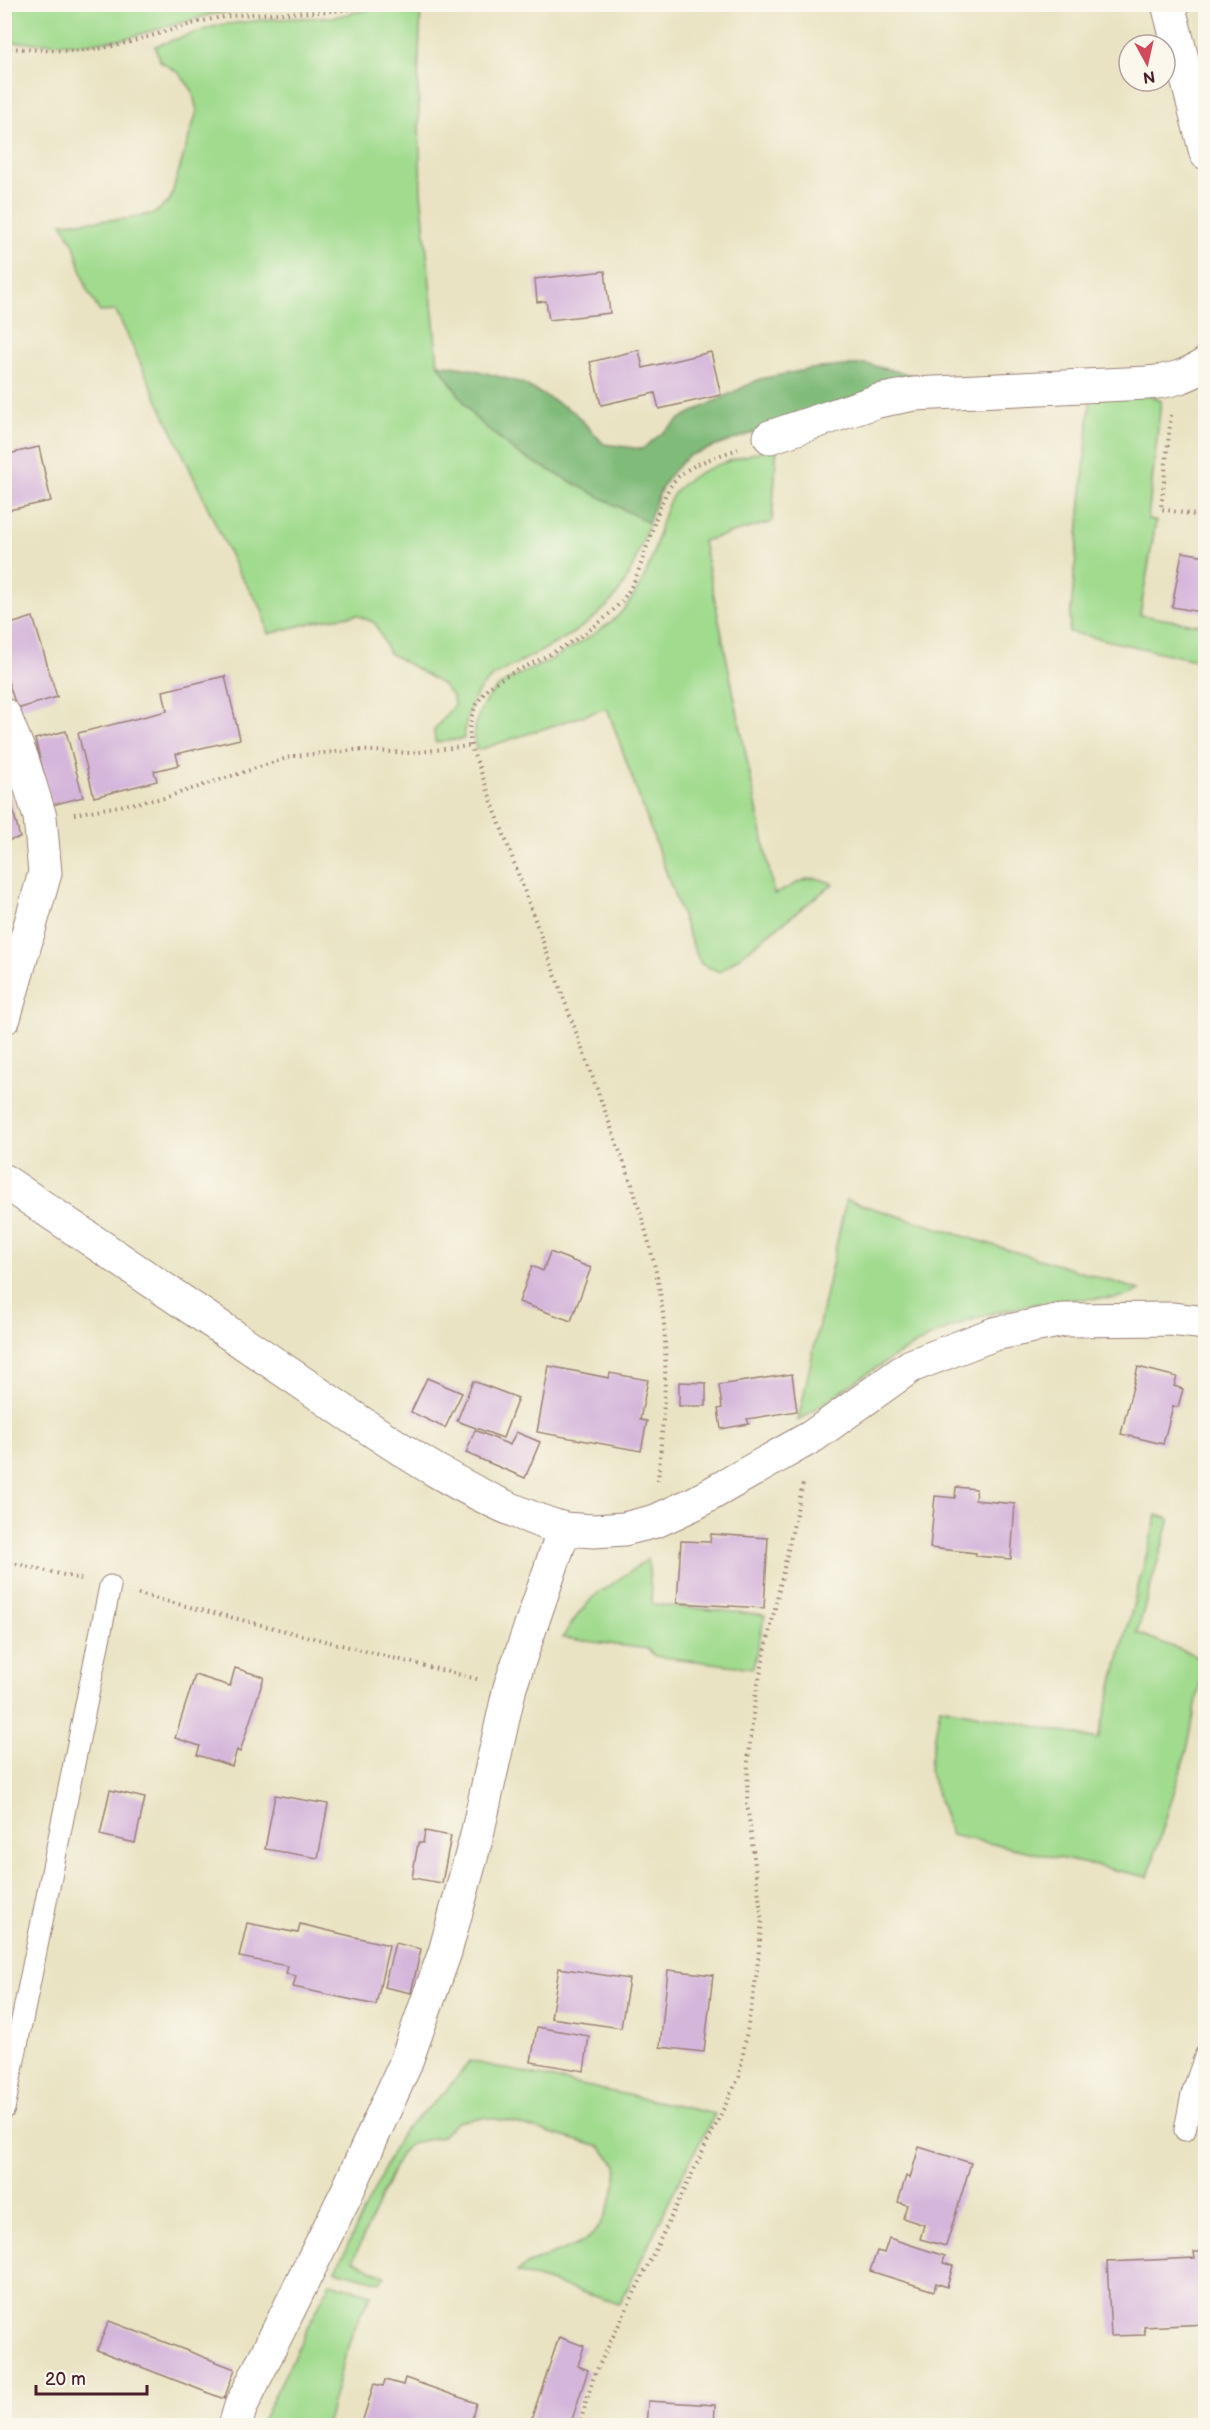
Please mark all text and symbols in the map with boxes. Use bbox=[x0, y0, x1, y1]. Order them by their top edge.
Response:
north arrow bbox=[1117, 33, 1177, 93]
text: N bbox=[1142, 66, 1156, 87]
scale bar bbox=[36, 2358, 147, 2396]
text: 20 m bbox=[45, 2369, 86, 2390]

